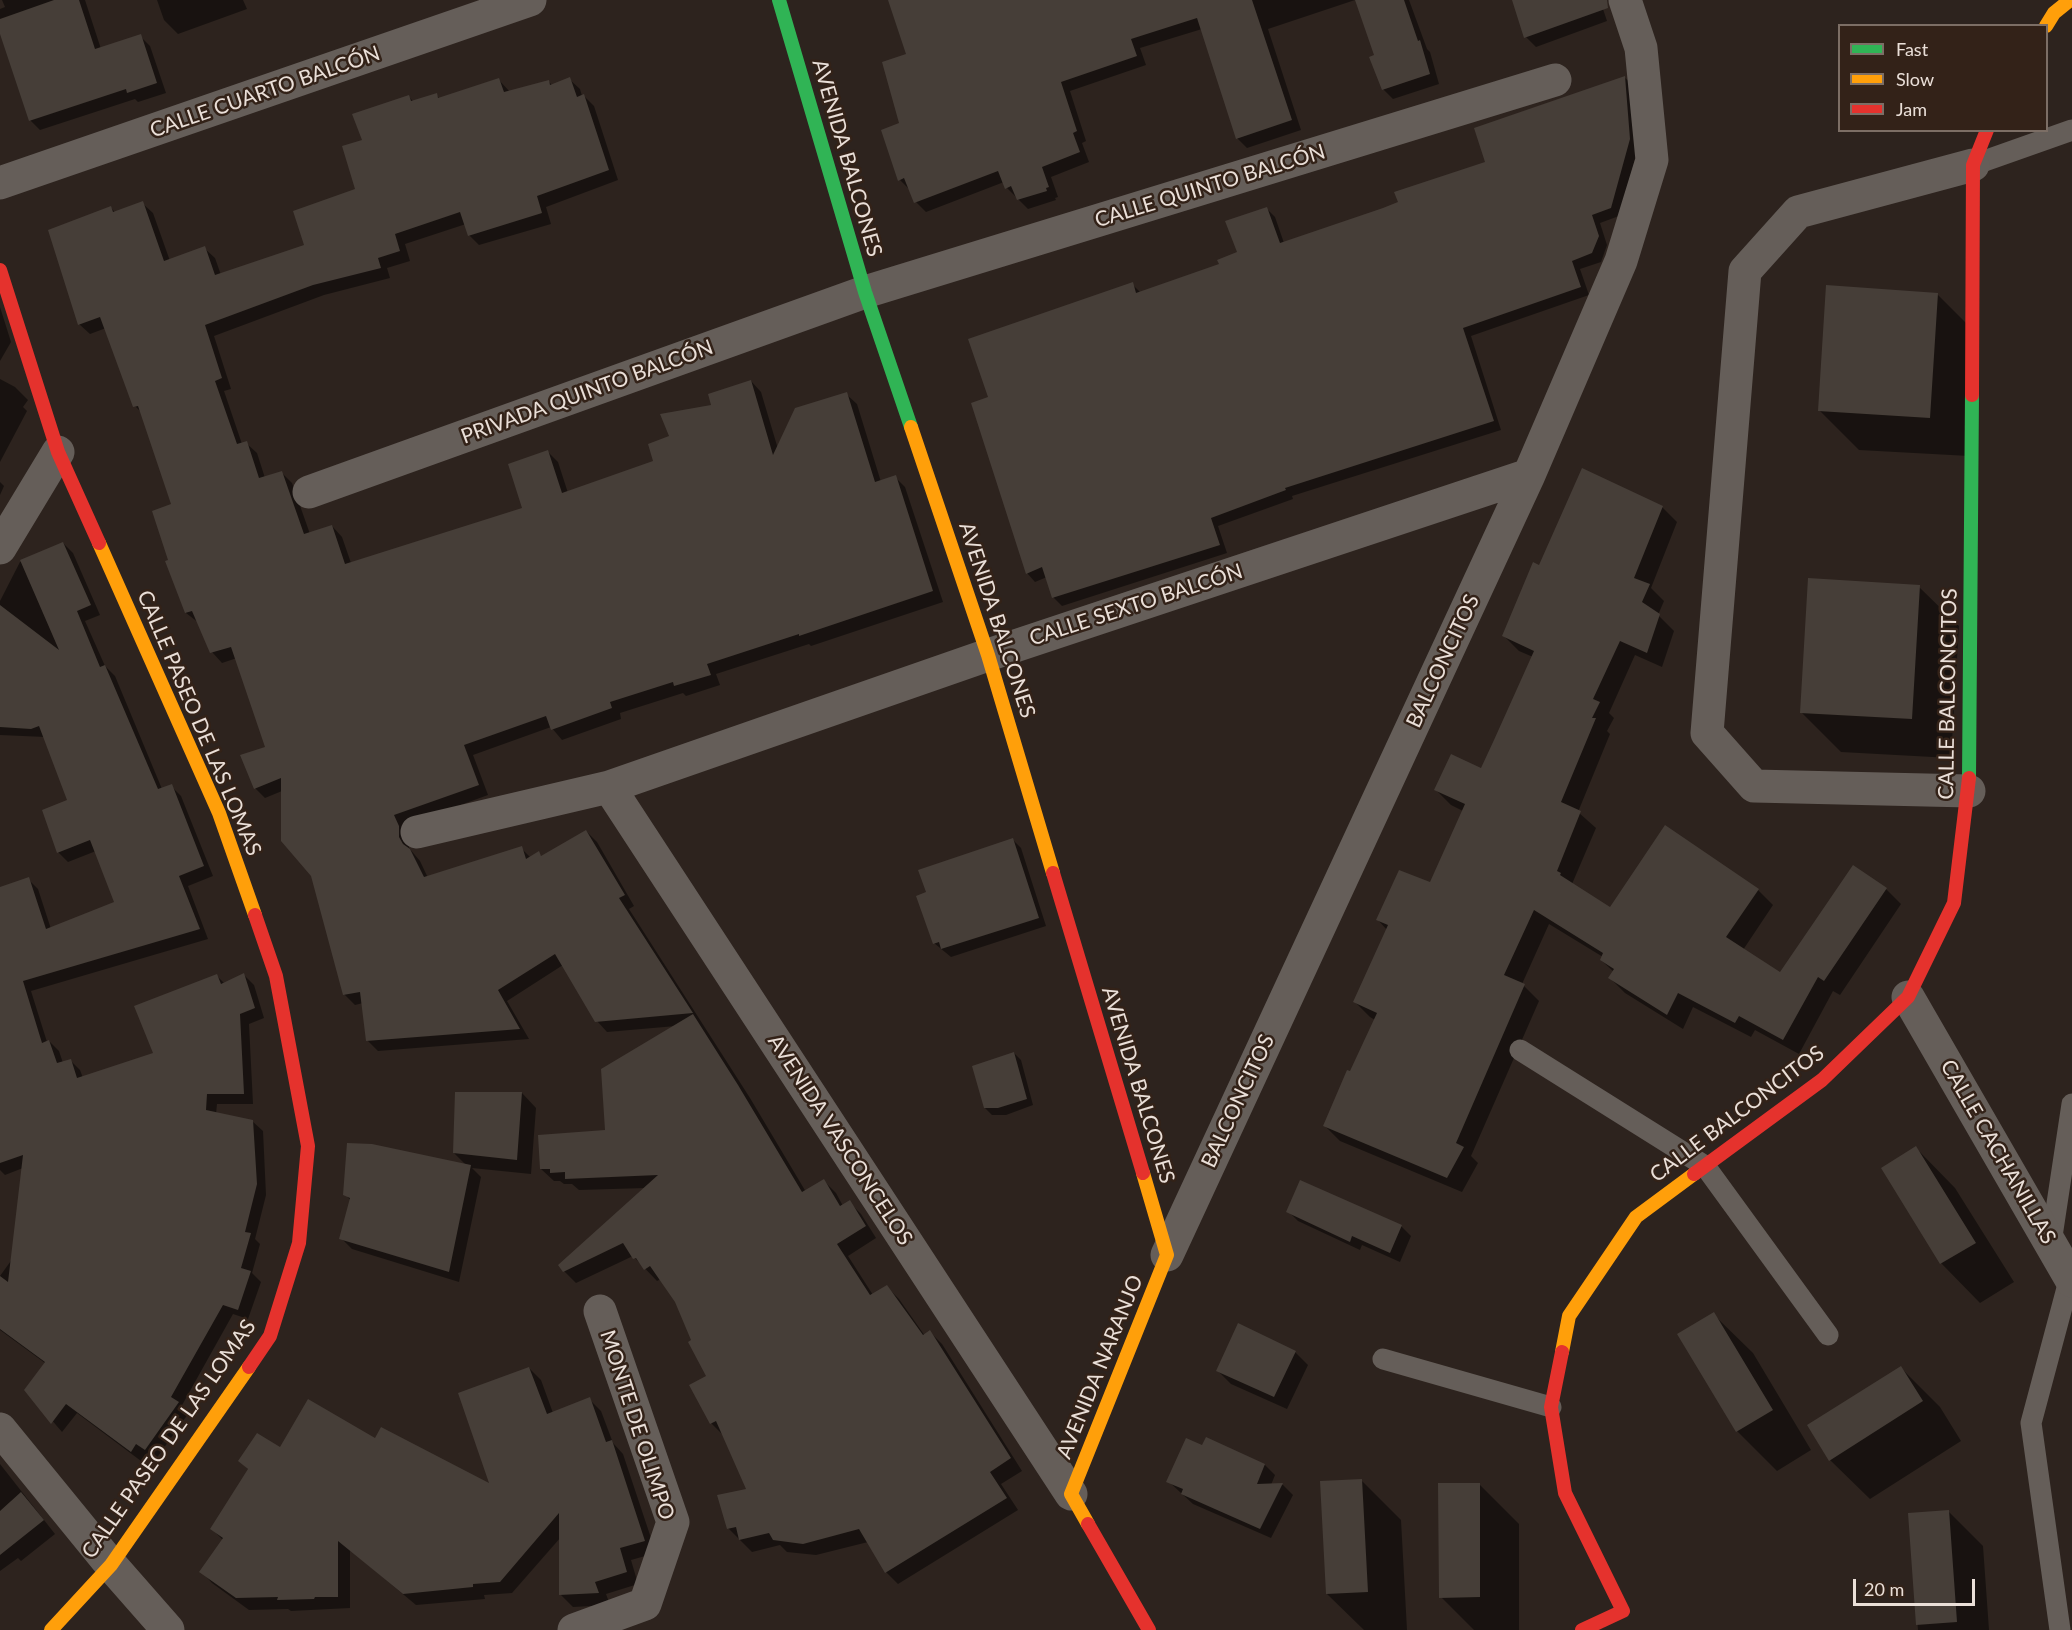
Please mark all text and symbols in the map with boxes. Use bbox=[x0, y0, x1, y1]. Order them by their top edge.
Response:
legend bbox=[1838, 24, 2048, 132]
text: Fast bbox=[1896, 38, 1928, 60]
street label: CALLE CUARTO BALCÓN bbox=[147, 41, 383, 143]
street label: AVENIDA BALCONES bbox=[807, 56, 887, 260]
text: Slow bbox=[1896, 68, 1934, 90]
text: Jam bbox=[1896, 98, 1927, 120]
street label: CALLE QUINTO BALCÓN bbox=[1092, 139, 1328, 233]
street label: PRIVADA QUINTO BALCÓN bbox=[458, 335, 716, 449]
street label: AVENIDA BALCONES bbox=[953, 519, 1041, 721]
street label: CALLE SEXTO BALCÓN bbox=[1026, 559, 1246, 651]
street label: CALLE PASEO DE LAS LOMAS bbox=[132, 587, 266, 859]
street label: CALLE BALCONCITOS bbox=[1934, 588, 1962, 800]
street label: BALCONCITOS bbox=[1401, 590, 1485, 732]
street label: AVENIDA BALCONES bbox=[1096, 984, 1180, 1186]
street label: AVENIDA VASCONCELOS bbox=[762, 1030, 918, 1250]
street label: BALCONCITOS bbox=[1196, 1030, 1280, 1172]
street label: CALLE BALCONCITOS bbox=[1645, 1040, 1829, 1188]
street label: CALLE CACHANILLAS bbox=[1935, 1055, 2061, 1249]
street label: AVENIDA NARANJO bbox=[1052, 1271, 1148, 1463]
street label: CALLE PASEO DE LAS LOMAS bbox=[77, 1315, 261, 1563]
street label: MONTE DE OLIMPO bbox=[594, 1327, 680, 1523]
scale bar bbox=[1856, 1567, 1978, 1605]
text: 20 m bbox=[1864, 1578, 1904, 1600]

